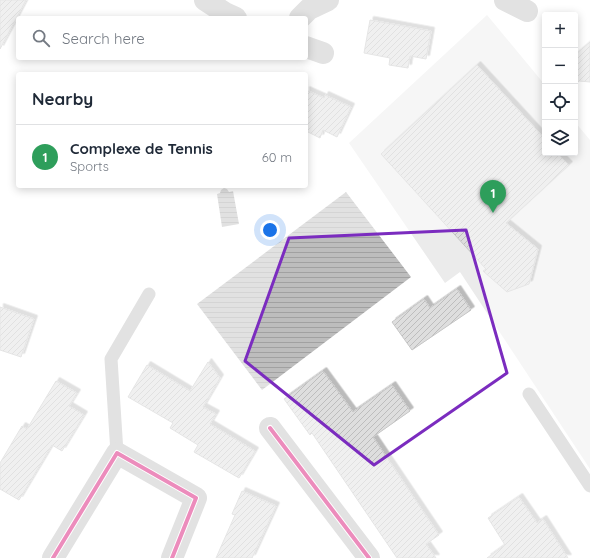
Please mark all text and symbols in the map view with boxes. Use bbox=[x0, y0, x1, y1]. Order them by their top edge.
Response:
map controls bbox=[542, 12, 578, 156]
button: + bbox=[542, 12, 578, 48]
search box bbox=[16, 16, 308, 60]
icon: search bbox=[30, 27, 52, 49]
text: Search here bbox=[62, 29, 145, 48]
button: − bbox=[542, 48, 578, 84]
button: locate bbox=[542, 84, 578, 120]
text: Nearby bbox=[32, 88, 93, 109]
button: layers bbox=[542, 120, 578, 156]
text: Complexe de Tennis bbox=[70, 139, 213, 158]
text: 1 bbox=[42, 149, 48, 165]
text: 60 m bbox=[262, 149, 292, 165]
text: Sports bbox=[70, 158, 109, 174]
pin: 1 bbox=[480, 180, 506, 213]
your location bbox=[260, 220, 280, 240]

